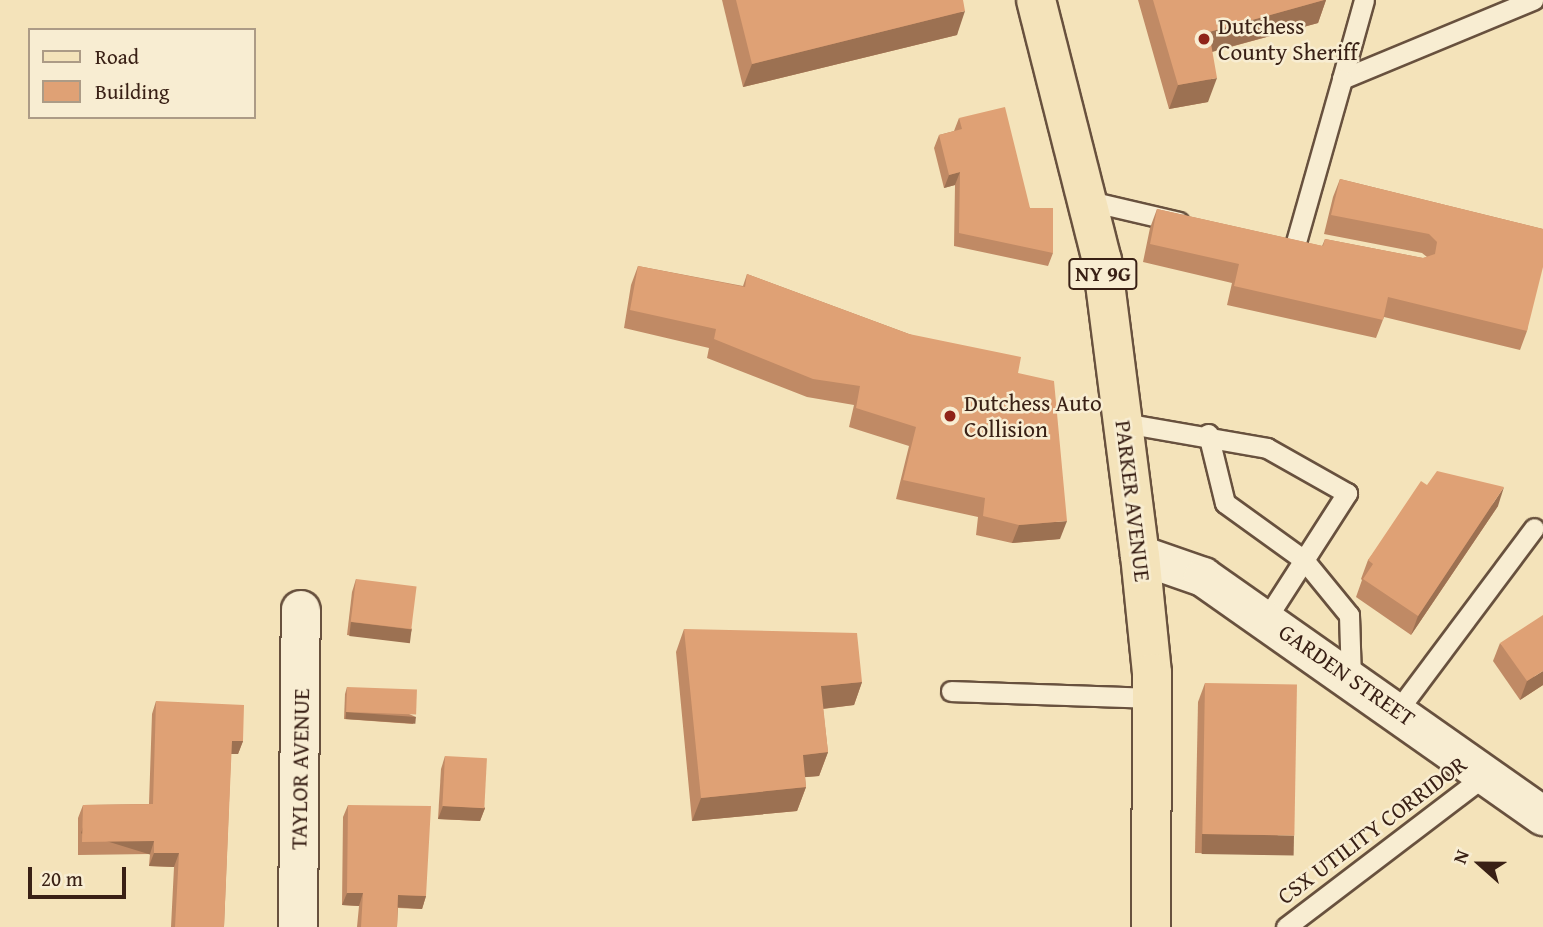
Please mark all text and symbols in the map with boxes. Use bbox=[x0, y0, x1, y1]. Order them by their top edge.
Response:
place label: Dutchess County Sheriff bbox=[1218, 12, 1358, 66]
legend bbox=[28, 28, 256, 119]
marker: Dutchess County Sheriff bbox=[1196, 31, 1212, 47]
text: Road bbox=[95, 41, 139, 72]
text: Building bbox=[95, 76, 169, 107]
road number: NY 9G bbox=[1068, 256, 1138, 292]
place label: Dutchess Auto Collision bbox=[964, 389, 1102, 443]
marker: Dutchess Auto Collision bbox=[942, 408, 958, 424]
street label: PARKER AVENUE bbox=[1109, 419, 1157, 583]
street label: GARDEN STREET bbox=[1274, 618, 1420, 732]
street label: TAYLOR AVENUE bbox=[285, 688, 315, 850]
street label: CSX UTILITY CORRIDOR bbox=[1272, 750, 1472, 910]
north arrow bbox=[1445, 829, 1515, 899]
text: N bbox=[1445, 846, 1476, 867]
scale bar bbox=[32, 853, 130, 897]
text: 20 m bbox=[41, 863, 83, 894]

